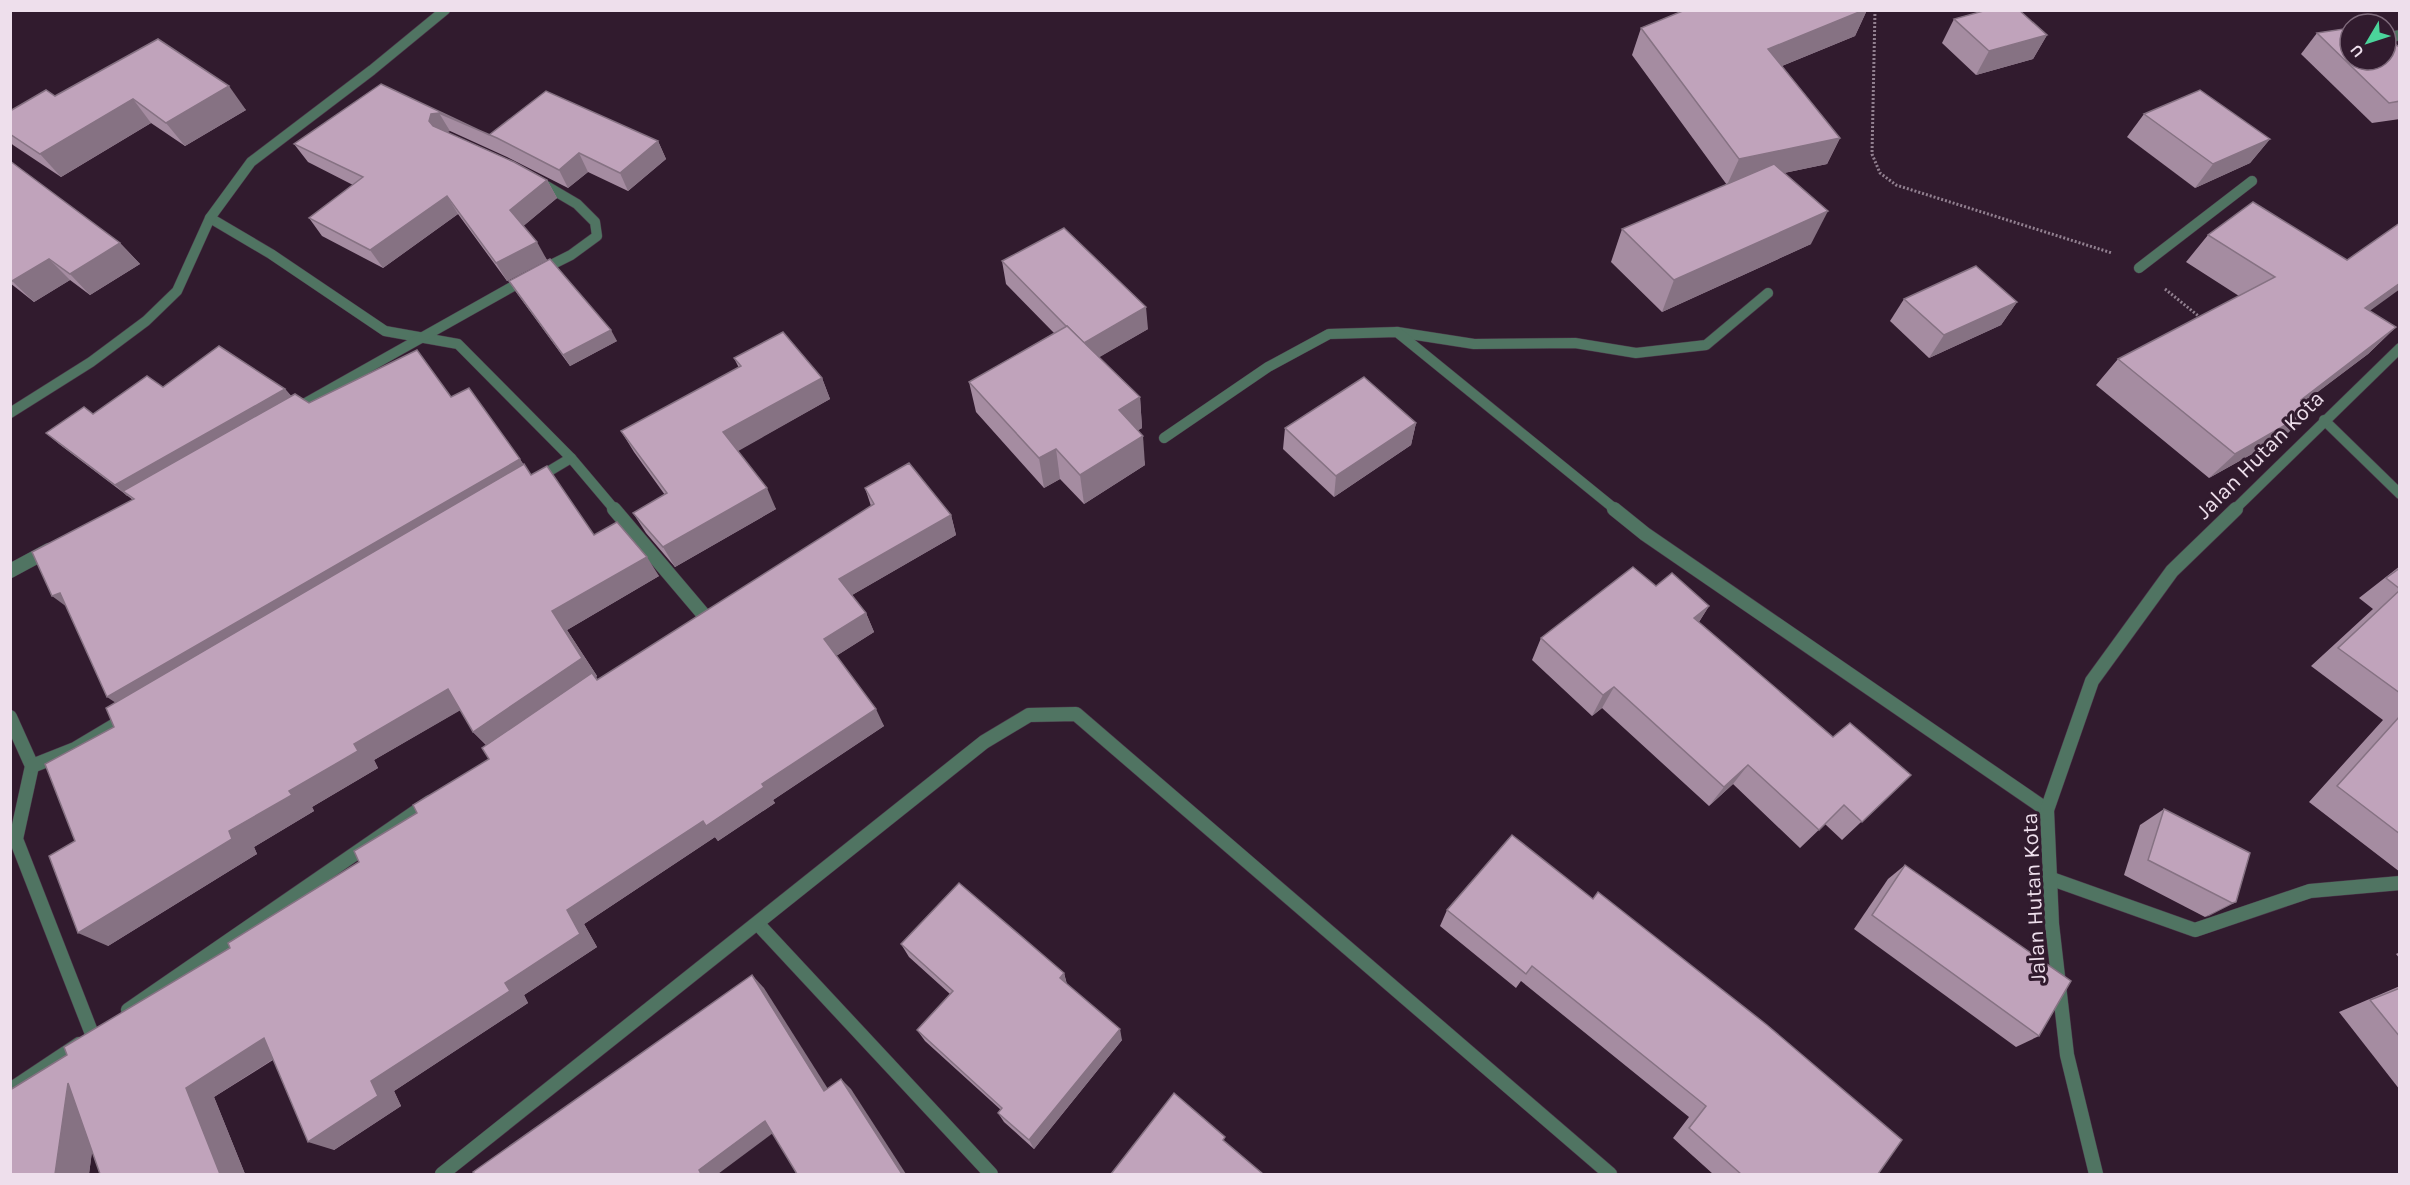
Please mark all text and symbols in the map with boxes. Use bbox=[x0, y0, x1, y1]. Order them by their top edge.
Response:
north arrow bbox=[2338, 12, 2398, 72]
text: U bbox=[2346, 41, 2368, 61]
street label: Jalan Hutan Kota bbox=[2191, 386, 2329, 524]
street label: Jalan Hutan Kota bbox=[2017, 812, 2051, 984]

